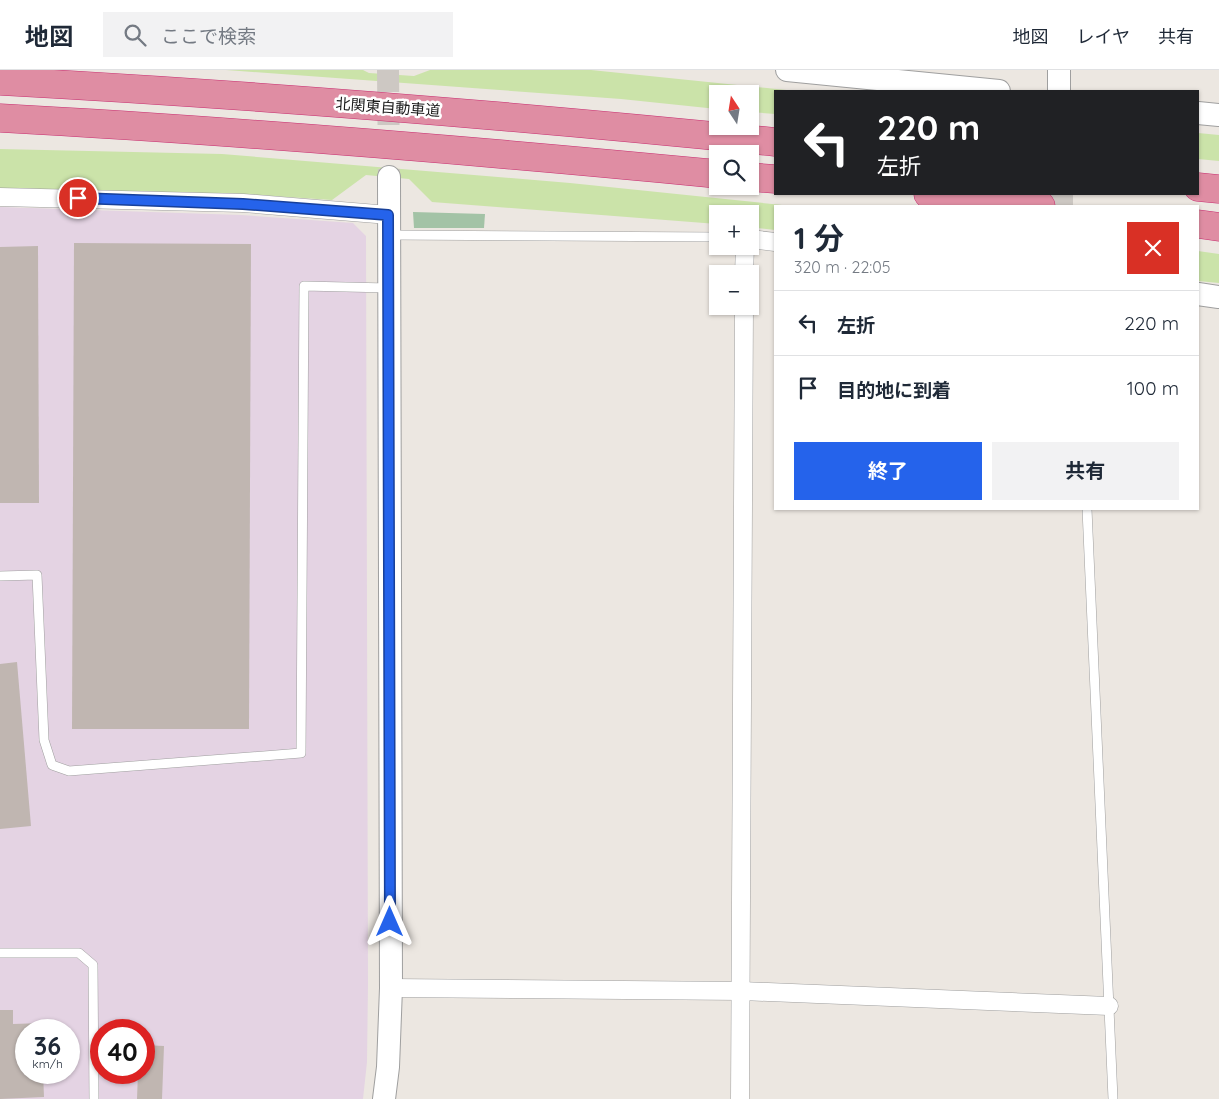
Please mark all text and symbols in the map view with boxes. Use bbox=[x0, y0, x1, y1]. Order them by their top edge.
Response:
search box bbox=[103, 12, 453, 57]
text: 地図 bbox=[25, 21, 73, 51]
icon: search bbox=[121, 21, 149, 49]
text: ここで検索 bbox=[161, 24, 256, 48]
text: 地図 bbox=[1013, 25, 1049, 48]
text: レイヤ bbox=[1077, 25, 1130, 48]
text: 共有 bbox=[1158, 25, 1194, 48]
north arrow bbox=[709, 85, 759, 135]
map controls bbox=[709, 85, 759, 315]
street label: 北関東自動車道 bbox=[335, 94, 441, 120]
text: 220 m bbox=[877, 105, 980, 149]
icon: left bbox=[794, 110, 859, 175]
button: search bbox=[709, 145, 759, 195]
text: 左折 bbox=[877, 152, 921, 180]
pin bbox=[57, 177, 99, 219]
icon: arrive bbox=[64, 184, 92, 212]
button: + bbox=[709, 205, 759, 255]
text: 1 分 bbox=[794, 219, 844, 257]
button: close bbox=[1127, 222, 1179, 274]
text: 320 m · 22:05 bbox=[794, 257, 891, 277]
button: − bbox=[709, 265, 759, 315]
icon: left bbox=[794, 309, 822, 337]
text: 220 m bbox=[1124, 311, 1179, 335]
text: 左折 bbox=[837, 313, 875, 337]
icon: arrive bbox=[794, 374, 822, 402]
text: 100 m bbox=[1127, 376, 1179, 400]
text: 目的地に到着 bbox=[837, 378, 951, 402]
button: 終了 bbox=[794, 442, 982, 500]
button: 共有 bbox=[992, 442, 1179, 500]
position arrow bbox=[363, 895, 415, 947]
speed limit sign: 40 bbox=[90, 1019, 155, 1084]
text: 36 bbox=[34, 1030, 61, 1061]
text: km/h bbox=[32, 1056, 63, 1071]

